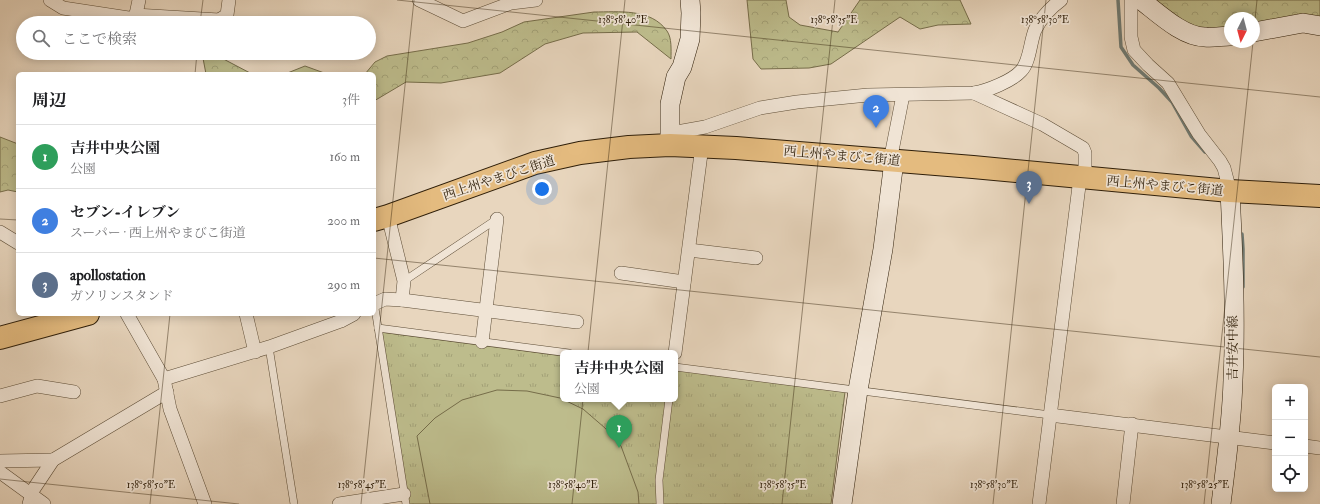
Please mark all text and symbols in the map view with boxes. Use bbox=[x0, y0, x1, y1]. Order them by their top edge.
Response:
north arrow bbox=[1224, 12, 1260, 48]
text: 138°58'40"E bbox=[598, 14, 648, 26]
text: 138°58'35"E bbox=[810, 14, 858, 26]
text: 138°58'30"E bbox=[1021, 14, 1069, 26]
search box bbox=[16, 16, 376, 60]
icon: search bbox=[30, 27, 52, 49]
text: ここで検索 bbox=[62, 30, 137, 49]
text: 周辺 bbox=[32, 90, 66, 111]
text: 3件 bbox=[342, 92, 360, 108]
pin: 2 bbox=[863, 95, 889, 128]
text: 吉井中央公園 bbox=[70, 139, 160, 158]
street label: 西上州やまびこ街道 bbox=[783, 143, 901, 169]
text: 1 bbox=[43, 149, 47, 165]
text: 160 m bbox=[329, 149, 360, 165]
street label: 西上州やまびこ街道 bbox=[441, 152, 557, 204]
text: 公園 bbox=[70, 161, 96, 177]
pin: 3 bbox=[1016, 171, 1042, 204]
street label: 西上州やまびこ街道 bbox=[1106, 173, 1224, 199]
your location bbox=[532, 179, 552, 199]
text: セブン-イレブン bbox=[70, 203, 180, 222]
text: 2 bbox=[42, 213, 48, 229]
text: 200 m bbox=[327, 213, 360, 229]
text: スーパー · 西上州やまびこ街道 bbox=[70, 225, 246, 241]
text: apollostation bbox=[70, 266, 146, 285]
text: 3 bbox=[43, 277, 48, 293]
text: 290 m bbox=[327, 277, 360, 293]
text: ガソリンスタンド bbox=[70, 288, 174, 304]
street label: 吉井安中線 bbox=[1225, 315, 1241, 381]
popup bbox=[560, 350, 678, 402]
text: 吉井中央公園 bbox=[574, 359, 664, 378]
text: 公園 bbox=[574, 381, 600, 397]
map controls bbox=[1272, 384, 1308, 492]
button: + bbox=[1272, 384, 1308, 420]
pin: 1 bbox=[606, 415, 632, 448]
button: − bbox=[1272, 420, 1308, 456]
button: locate bbox=[1272, 456, 1308, 492]
text: 138°58'50"E bbox=[127, 479, 175, 491]
text: 138°58'45"E bbox=[338, 479, 386, 491]
text: 138°58'40"E bbox=[548, 479, 598, 491]
text: 138°58'35"E bbox=[759, 479, 807, 491]
text: 138°58'30"E bbox=[970, 479, 1018, 491]
text: 138°58'25"E bbox=[1181, 479, 1229, 491]

